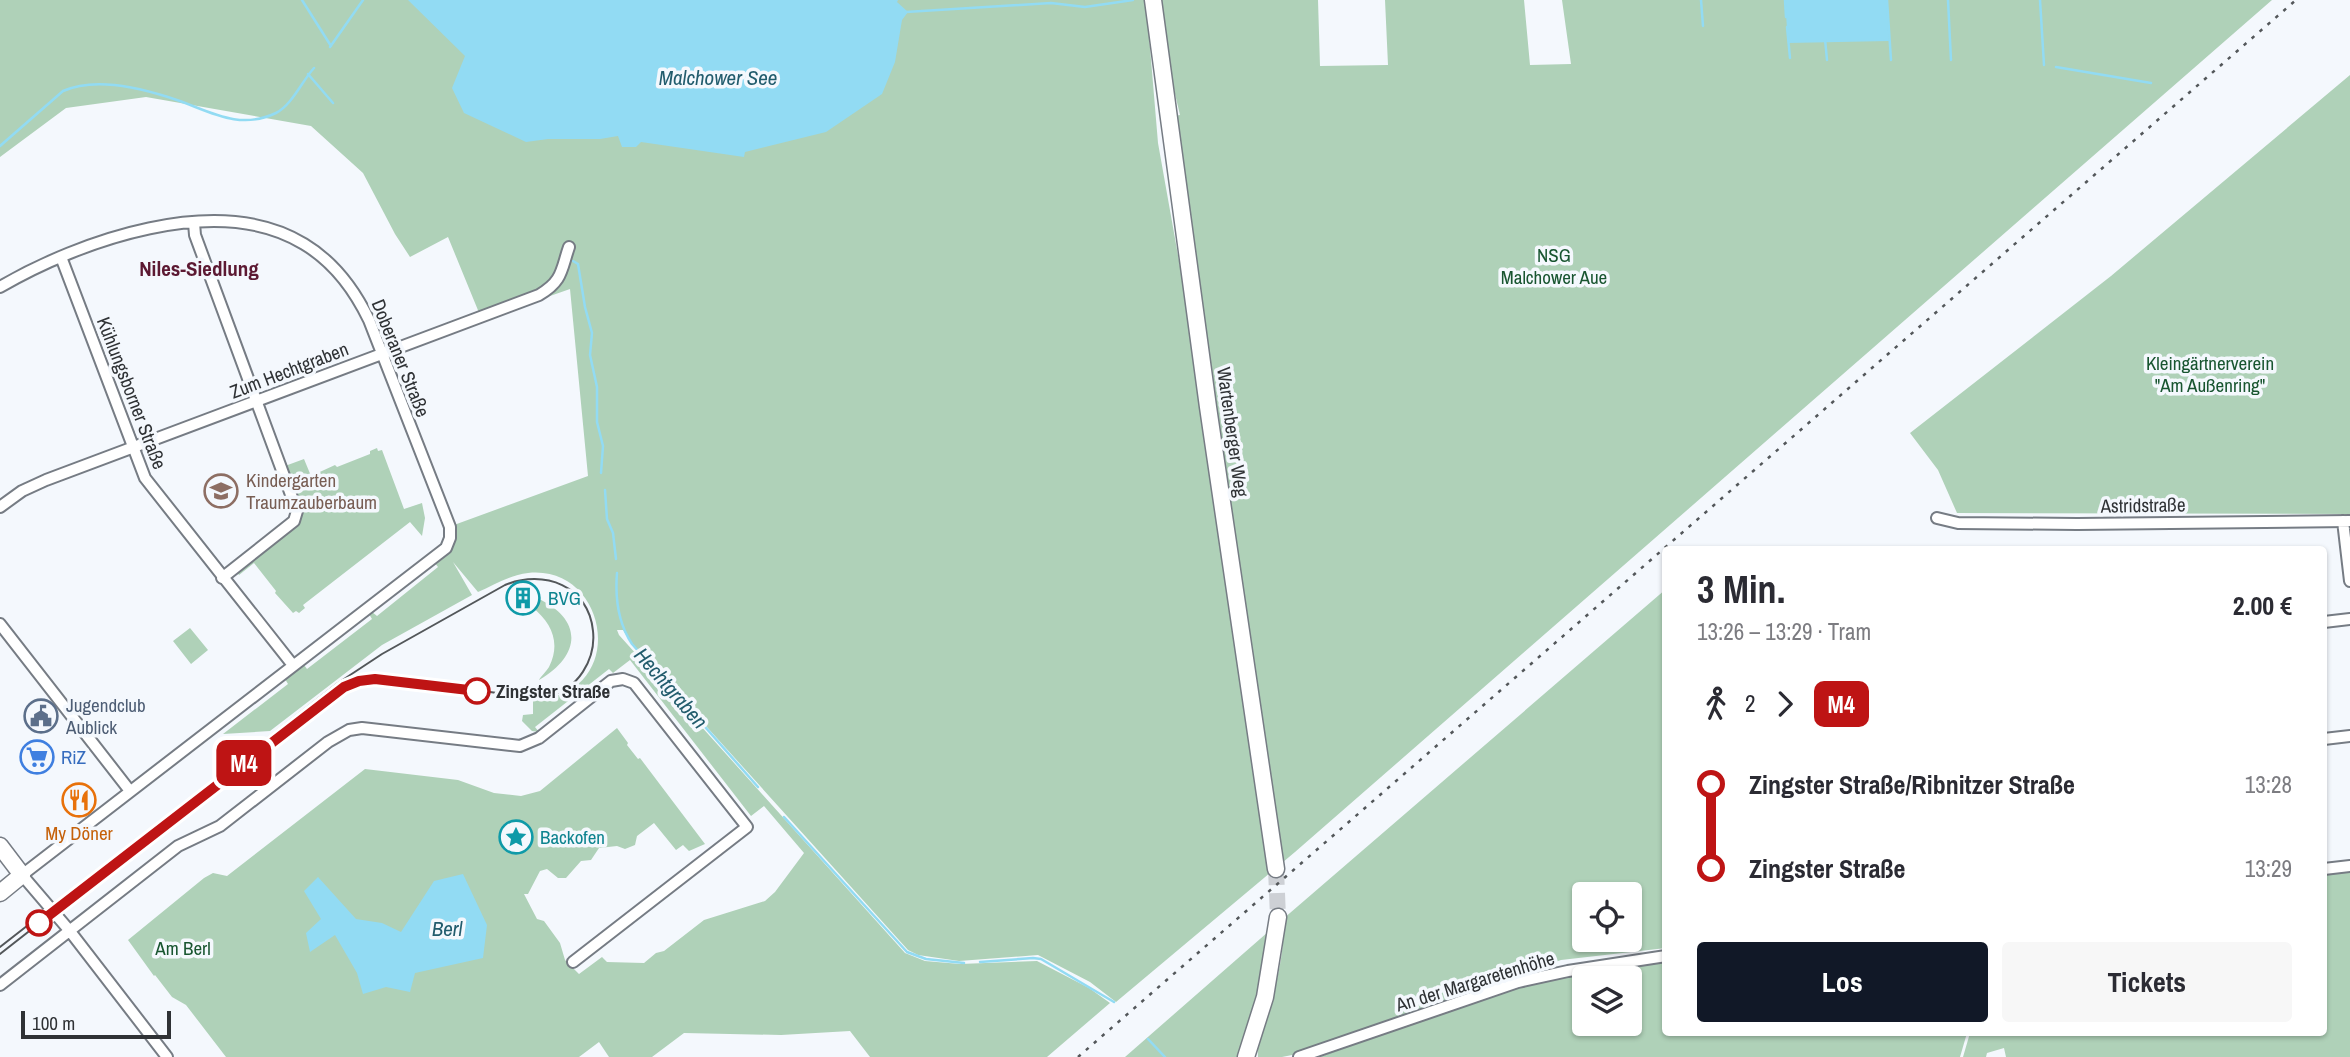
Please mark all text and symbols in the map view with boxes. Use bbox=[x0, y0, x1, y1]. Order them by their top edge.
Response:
water label: Malchower See bbox=[659, 63, 777, 92]
park label: NSG Malchower Aue bbox=[1501, 242, 1607, 290]
district label: Niles-Siedlung bbox=[139, 254, 259, 283]
street label: Doberaner Straße bbox=[366, 295, 436, 421]
street label: Kühlungsborner Straße bbox=[91, 313, 173, 473]
street label: Zum Hechtgraben bbox=[226, 336, 352, 404]
park label: Kleingärtnerverein "Am Außenring" bbox=[2146, 350, 2274, 398]
street label: Wartenberger Weg bbox=[1211, 365, 1255, 499]
place label: Kindergarten Traumzauberbaum bbox=[246, 467, 377, 515]
school or university icon: Kindergarten Traumzauberbaum bbox=[202, 472, 240, 510]
street label: Astridstraße bbox=[2099, 491, 2186, 519]
text: 3 Min. bbox=[1697, 564, 1785, 615]
building icon: BVG bbox=[504, 579, 542, 617]
place label: BVG bbox=[548, 585, 581, 611]
text: 2.00 € bbox=[2233, 588, 2292, 623]
text: 13:26 – 13:29 · Tram bbox=[1697, 616, 1871, 647]
water label: Hechtgraben bbox=[628, 641, 714, 735]
marker: Zingster Straße bbox=[464, 678, 490, 704]
place label: Zingster Straße bbox=[496, 678, 611, 704]
icon: walk bbox=[1697, 685, 1735, 723]
icon: forward bbox=[1766, 685, 1804, 723]
text: 2 bbox=[1745, 688, 1756, 719]
text: M4 bbox=[1828, 688, 1855, 720]
place label: Jugendclub Aublick bbox=[65, 692, 146, 740]
public building icon: Jugendclub Aublick bbox=[22, 697, 60, 735]
supermarket icon: RiZ bbox=[18, 738, 56, 776]
line badge: M4 bbox=[212, 740, 276, 786]
place label: RiZ bbox=[61, 744, 87, 770]
text: M4 bbox=[230, 747, 258, 779]
text: Zingster Straße/Ribnitzer Straße bbox=[1749, 767, 2075, 802]
text: 13:28 bbox=[2245, 769, 2292, 800]
restaurant icon: My Döner bbox=[60, 781, 98, 819]
place icon: Backofen bbox=[497, 818, 535, 856]
place label: My Döner bbox=[45, 820, 114, 846]
place label: Backofen bbox=[540, 824, 605, 850]
text: Zingster Straße bbox=[1749, 851, 1905, 886]
text: 13:29 bbox=[2245, 853, 2292, 884]
map controls bbox=[1572, 882, 1642, 1036]
button: locate bbox=[1572, 882, 1642, 952]
unlabelled marker bbox=[26, 910, 52, 936]
water label: Berl bbox=[432, 914, 463, 943]
park label: Am Berl bbox=[154, 935, 211, 961]
button: Los bbox=[1697, 942, 1988, 1022]
button: Tickets bbox=[2002, 942, 2292, 1022]
street label: An der Margaretenhöhe bbox=[1392, 945, 1557, 1018]
button: layers bbox=[1572, 966, 1642, 1036]
scale bar bbox=[21, 1008, 172, 1040]
text: 100 m bbox=[32, 1010, 75, 1036]

